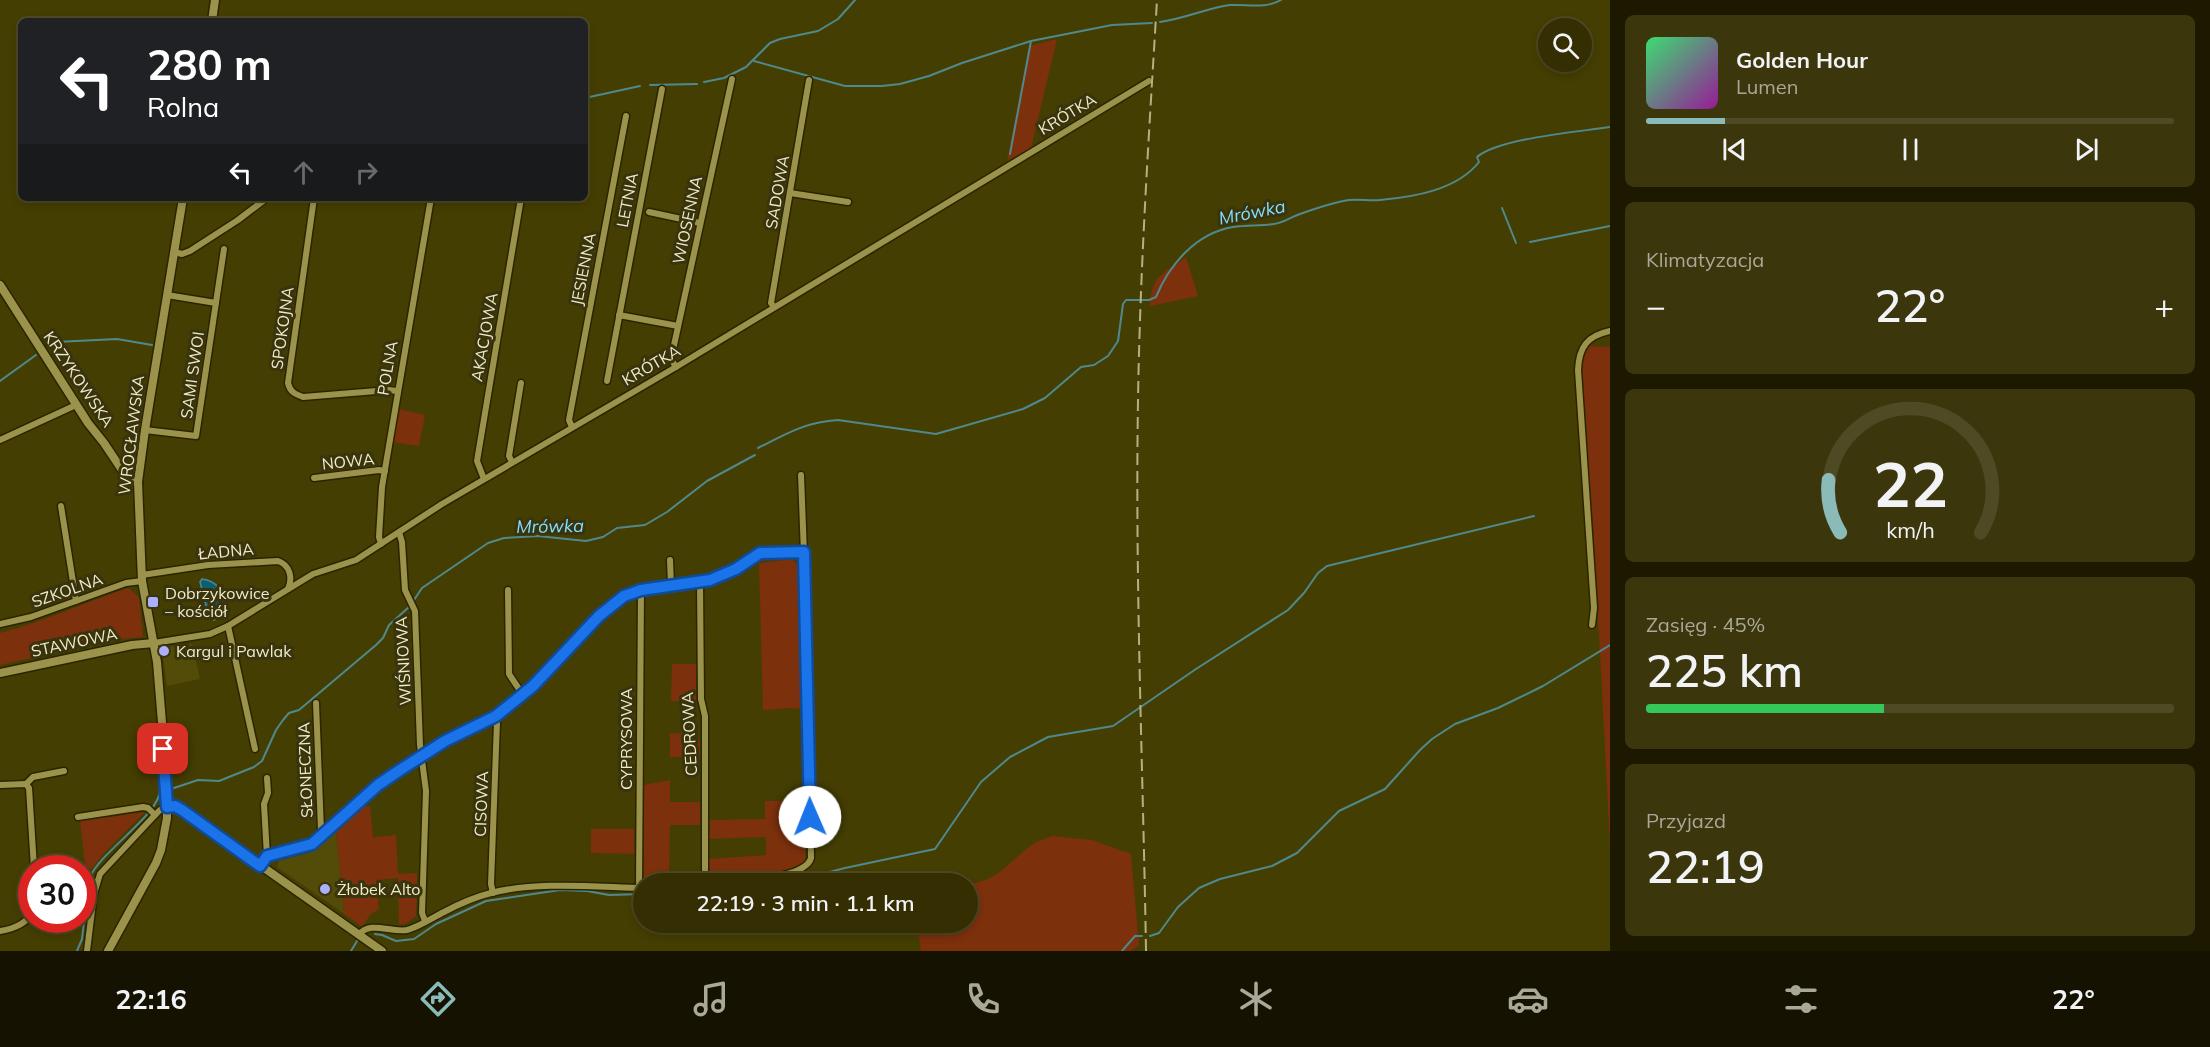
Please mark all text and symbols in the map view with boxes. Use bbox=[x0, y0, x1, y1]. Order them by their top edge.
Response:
map controls bbox=[1538, 18, 1592, 72]
button: search bbox=[1538, 18, 1592, 72]
text: 280 m bbox=[147, 38, 272, 91]
icon: left bbox=[48, 42, 126, 120]
text: Golden Hour bbox=[1736, 46, 1868, 74]
text: Lumen bbox=[1736, 74, 1798, 99]
street label: KRÓTKA bbox=[1034, 89, 1100, 139]
text: Rolna bbox=[147, 90, 219, 124]
icon: previous bbox=[1718, 133, 1751, 166]
icon: pause bbox=[1894, 133, 1927, 166]
icon: next bbox=[2070, 133, 2103, 166]
street label: SADOWA bbox=[761, 153, 793, 230]
icon: left bbox=[224, 156, 257, 189]
icon: ahead bbox=[287, 156, 320, 189]
icon: right bbox=[350, 156, 383, 189]
street label: LETNIA bbox=[612, 171, 642, 229]
street label: WIOSENNA bbox=[668, 174, 706, 266]
water label: Mrówka bbox=[1217, 194, 1288, 230]
street label: JESIENNA bbox=[566, 231, 600, 307]
text: Klimatyzacja bbox=[1646, 247, 1764, 272]
text: 22° bbox=[1875, 277, 1945, 333]
street label: SPOKOJNA bbox=[266, 285, 298, 371]
text: − bbox=[1646, 285, 1666, 326]
text: + bbox=[2154, 285, 2174, 326]
street label: AKACJOWA bbox=[466, 291, 502, 383]
street label: KRZYKOWSKA bbox=[40, 327, 119, 431]
street label: SAMI SWOI bbox=[176, 330, 208, 420]
street label: POLNA bbox=[372, 339, 402, 397]
street label: KRÓTKA bbox=[618, 340, 684, 390]
street label: WROCŁAWSKA bbox=[114, 374, 148, 496]
text: 22 bbox=[1873, 444, 1947, 523]
street label: NOWA bbox=[321, 448, 375, 474]
water label: Mrówka bbox=[516, 514, 584, 538]
text: km/h bbox=[1886, 516, 1934, 543]
street label: ŁADNA bbox=[196, 539, 255, 563]
street label: SZKOLNA bbox=[29, 568, 105, 611]
place label: Dobrzykowice – kościół bbox=[165, 583, 269, 621]
marker: Dobrzykowice – kościół bbox=[146, 595, 160, 609]
text: Zasięg · 45% bbox=[1646, 612, 1765, 637]
street label: WIŚNIOWA bbox=[391, 616, 415, 706]
street label: STAWOWA bbox=[29, 623, 119, 661]
place label: Kargul i Pawlak bbox=[176, 641, 292, 661]
text: 225 km bbox=[1646, 642, 1803, 698]
marker: Kargul i Pawlak bbox=[157, 644, 171, 658]
street label: CYPRYSOWA bbox=[616, 688, 636, 790]
street label: CEDROWA bbox=[677, 691, 701, 776]
street label: SŁONECZNA bbox=[293, 722, 317, 818]
pin bbox=[137, 723, 188, 774]
icon: arrive bbox=[146, 732, 179, 765]
street label: CISOWA bbox=[470, 771, 492, 837]
position arrow bbox=[778, 785, 842, 849]
text: Przyjazd bbox=[1646, 808, 1726, 833]
text: 22:19 bbox=[1646, 838, 1765, 894]
speed limit sign: 30 bbox=[18, 855, 96, 933]
place label: Żłobek Alto bbox=[337, 879, 420, 899]
marker: Żłobek Alto bbox=[318, 882, 332, 896]
text: 22:19 · 3 min · 1.1 km bbox=[697, 889, 914, 917]
icon: directions bbox=[417, 978, 459, 1020]
icon: music bbox=[690, 978, 732, 1020]
icon: phone bbox=[962, 978, 1004, 1020]
icon: climate bbox=[1235, 978, 1277, 1020]
icon: car bbox=[1507, 978, 1549, 1020]
icon: filters bbox=[1780, 978, 1822, 1020]
text: 22:16 bbox=[115, 982, 187, 1016]
text: 22° bbox=[2052, 982, 2095, 1016]

